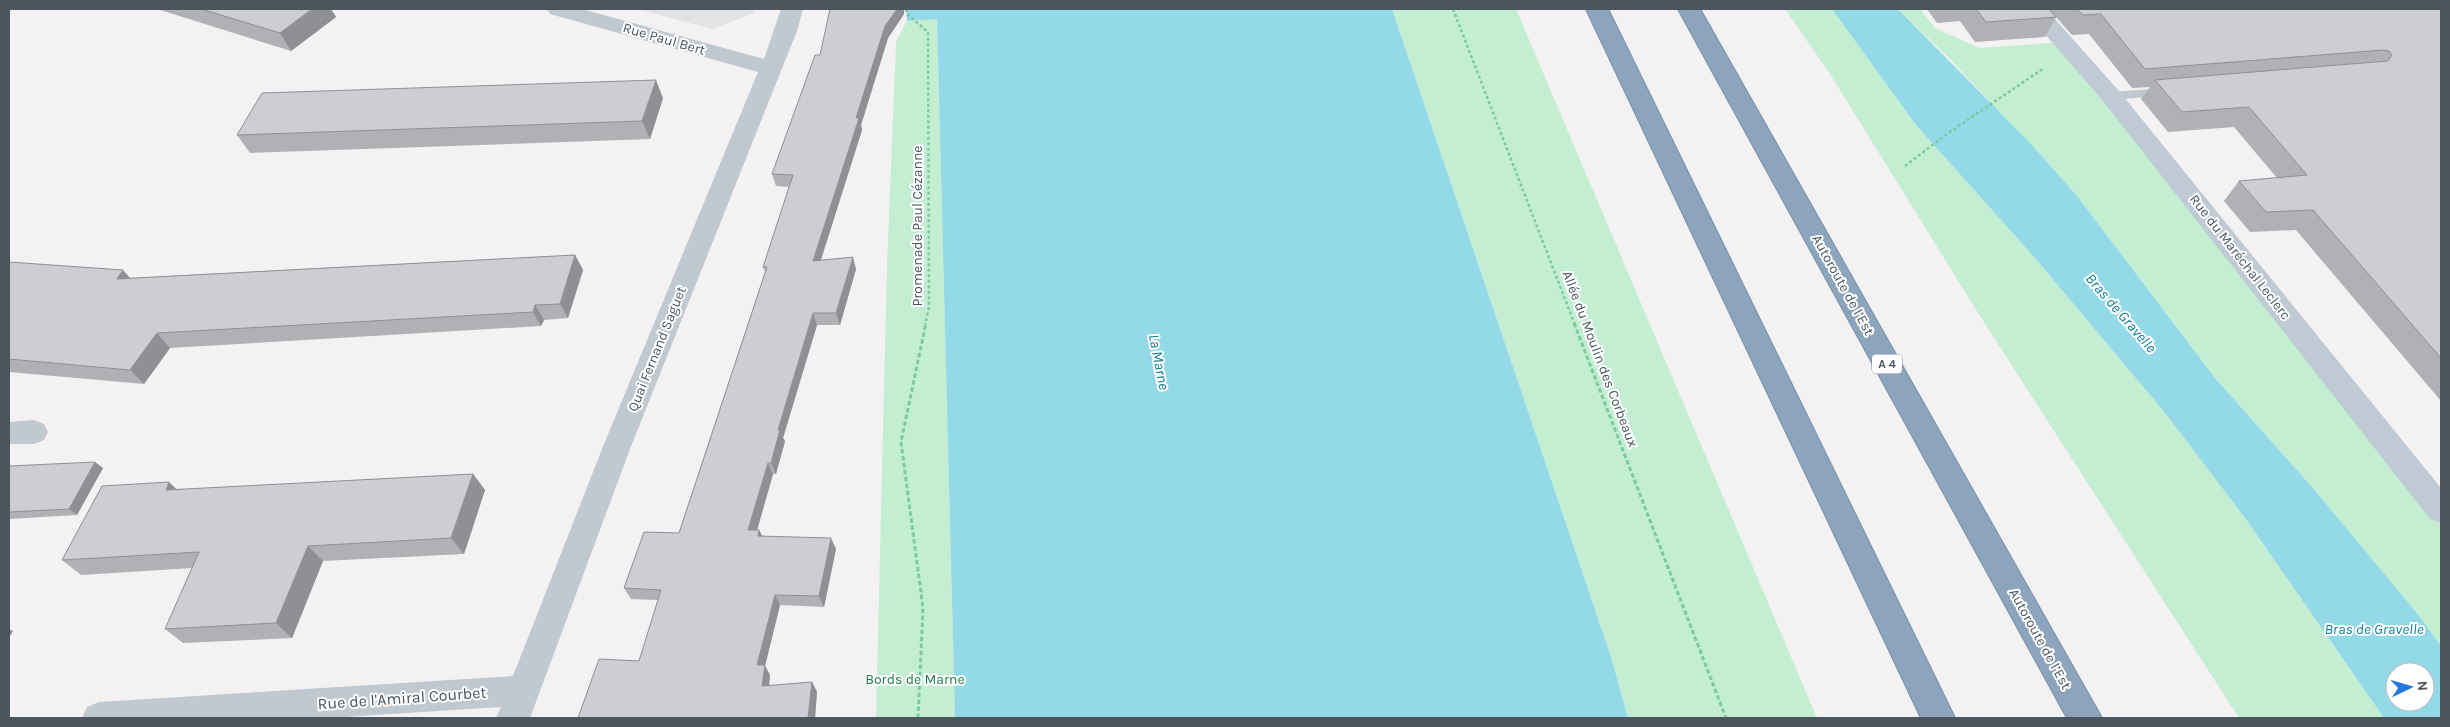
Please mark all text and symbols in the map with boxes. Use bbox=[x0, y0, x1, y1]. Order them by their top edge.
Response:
street label: Rue Paul Bert bbox=[621, 19, 707, 59]
street label: Promenade Paul Cézanne bbox=[909, 145, 926, 307]
street label: Rue du Maréchal Leclerc bbox=[2186, 191, 2294, 323]
street label: Autoroute de l’Est bbox=[1808, 232, 1878, 338]
street label: Allée du Moulin des Corbeaux bbox=[1558, 268, 1642, 450]
water label: Bras de Gravelle bbox=[2082, 270, 2160, 356]
street label: Quai Fernand Saguet bbox=[624, 284, 690, 414]
water label: La Marne bbox=[1145, 333, 1173, 391]
road number: A 4 bbox=[1872, 354, 1902, 374]
street label: Autoroute de l’Est bbox=[2005, 586, 2075, 692]
water label: Bras de Gravelle bbox=[2324, 620, 2424, 638]
north arrow bbox=[2385, 662, 2435, 712]
park label: Bords de Marne bbox=[865, 671, 965, 688]
text: N bbox=[2414, 680, 2431, 692]
street label: Rue de l'Amiral Courbet bbox=[317, 683, 487, 713]

